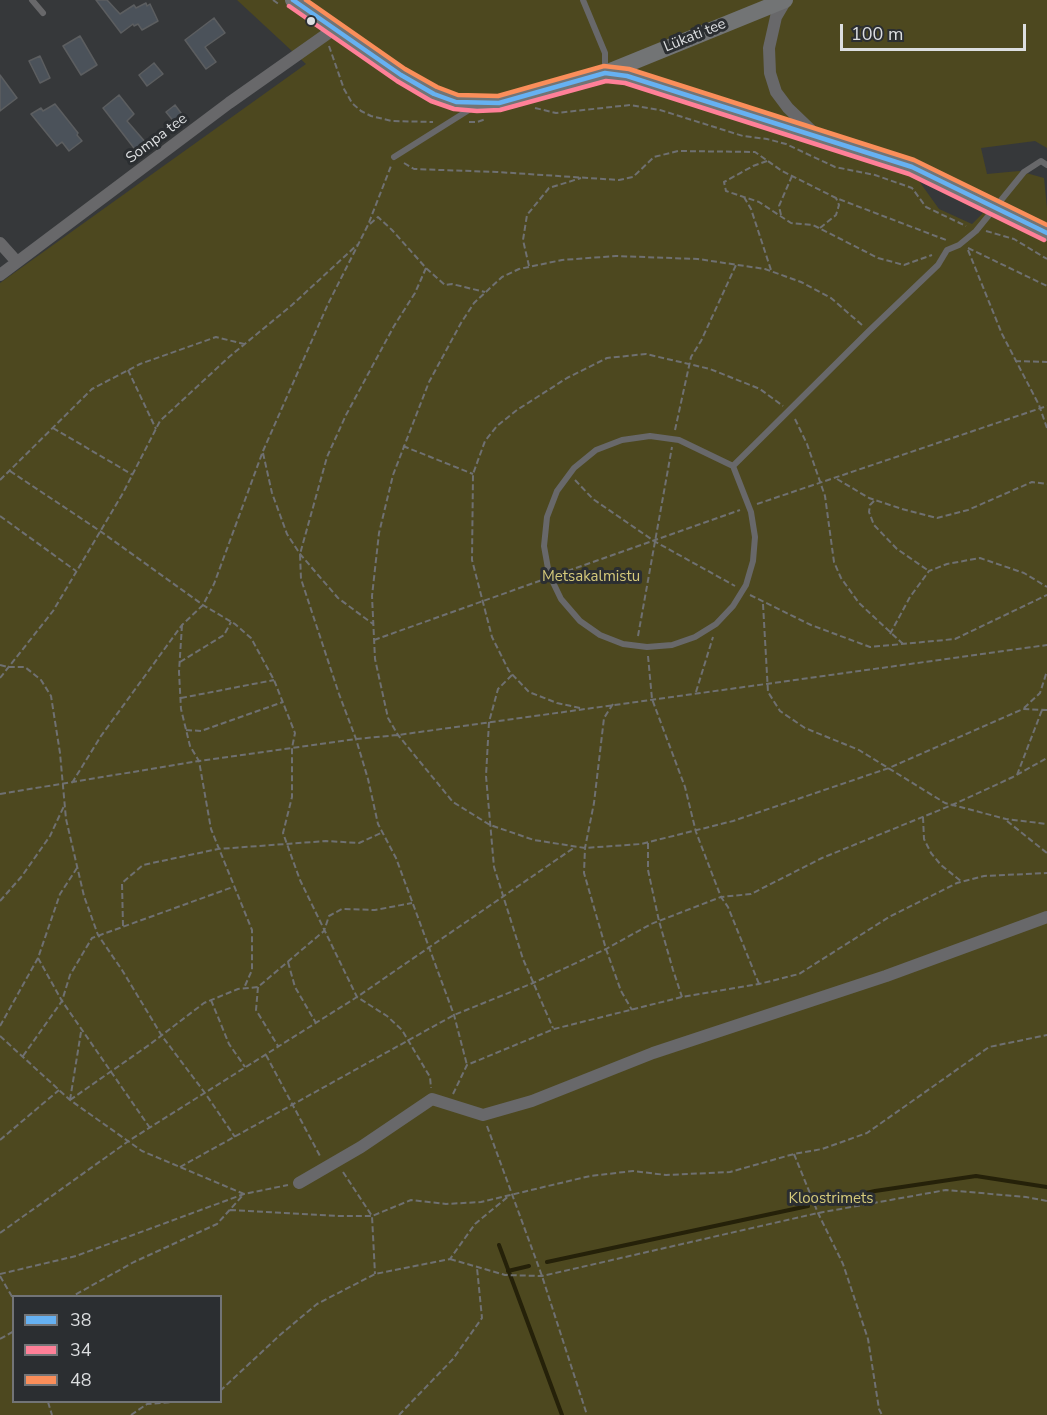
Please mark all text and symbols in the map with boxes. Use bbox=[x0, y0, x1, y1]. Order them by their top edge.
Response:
scale bar bbox=[843, 12, 1029, 50]
unlabelled marker bbox=[305, 15, 317, 27]
street label: Lükati tee bbox=[661, 15, 729, 57]
text: 100 m bbox=[851, 22, 903, 46]
street label: Sompa tee bbox=[123, 110, 191, 168]
park label: Metsakalmistu bbox=[542, 568, 640, 586]
park label: Kloostrimets bbox=[789, 1190, 873, 1208]
legend bbox=[12, 1295, 222, 1403]
text: 38 bbox=[70, 1308, 92, 1332]
text: 34 bbox=[70, 1338, 92, 1362]
text: 48 bbox=[70, 1368, 92, 1392]

